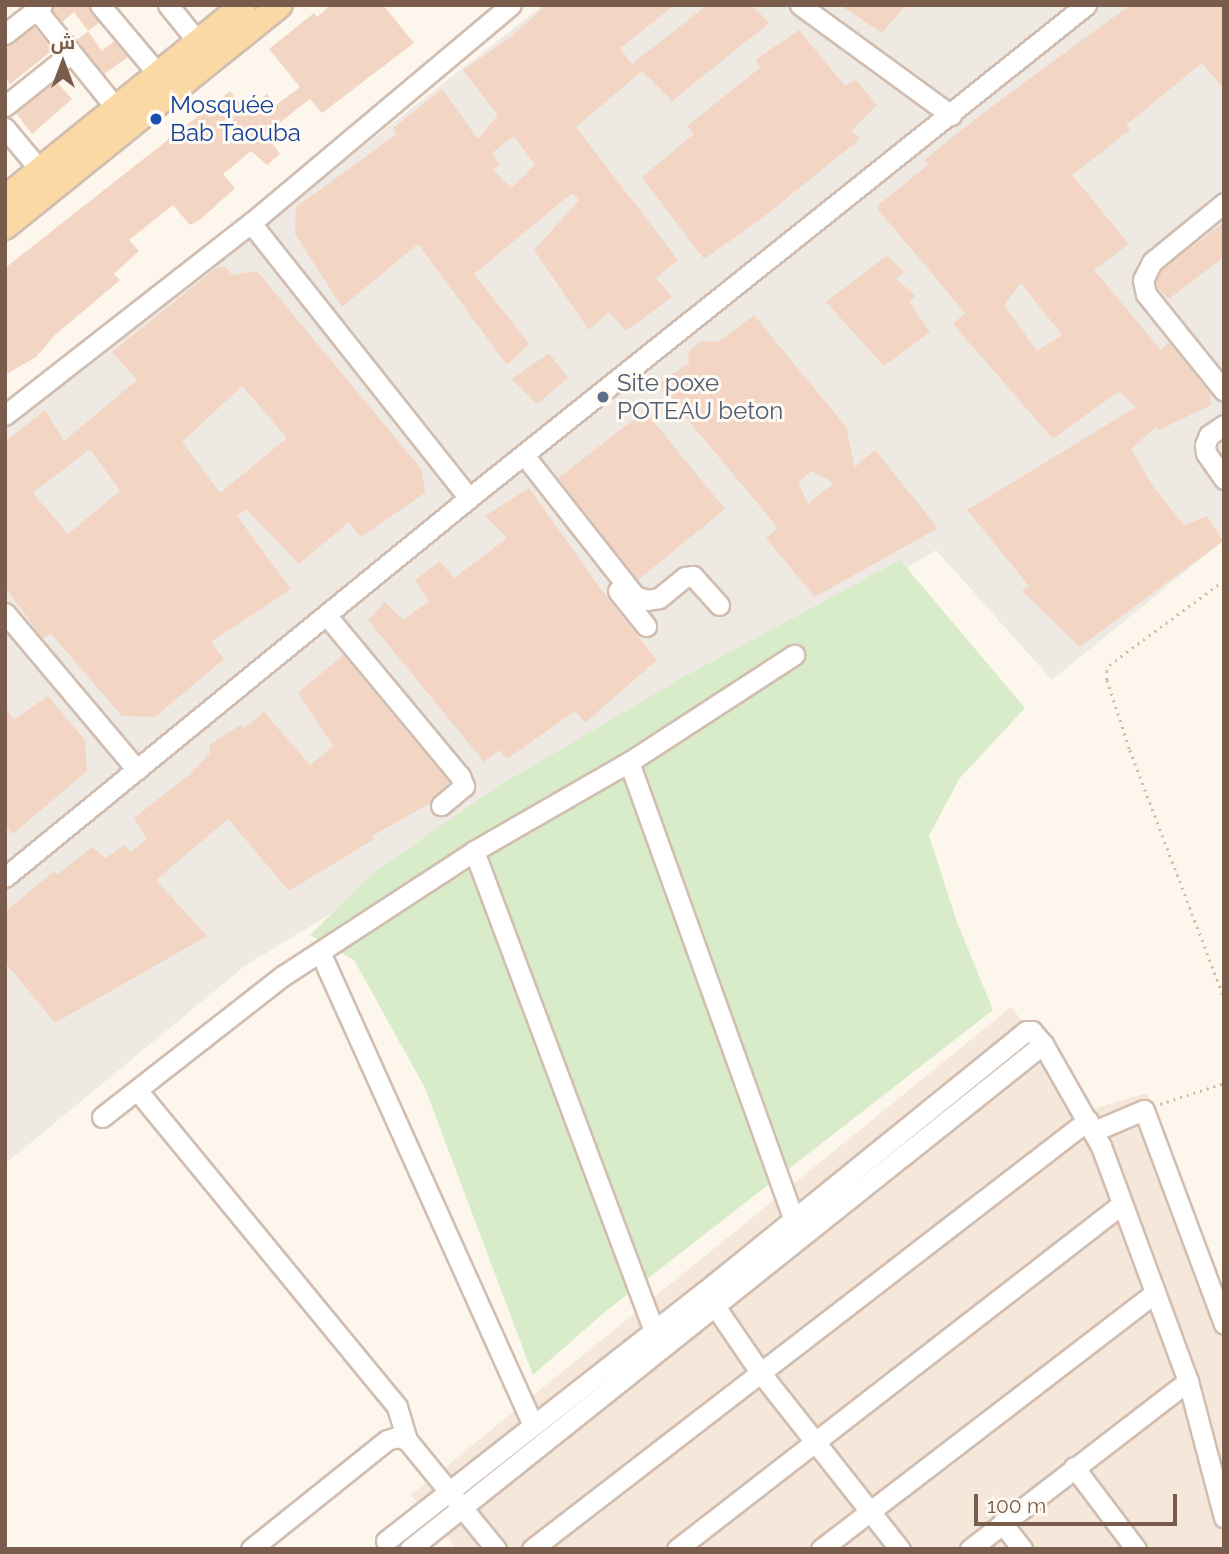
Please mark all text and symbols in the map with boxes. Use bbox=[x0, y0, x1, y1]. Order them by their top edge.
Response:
north arrow bbox=[28, 28, 98, 98]
text: ش bbox=[51, 31, 75, 53]
place label: Mosquée Bab Taouba bbox=[170, 91, 302, 147]
marker: Mosquée Bab Taouba bbox=[148, 111, 164, 127]
place label: Site poxe POTEAU beton bbox=[617, 369, 783, 425]
marker: Site poxe POTEAU beton bbox=[595, 389, 611, 405]
scale bar bbox=[977, 1480, 1180, 1524]
text: 100 m bbox=[987, 1493, 1046, 1518]

